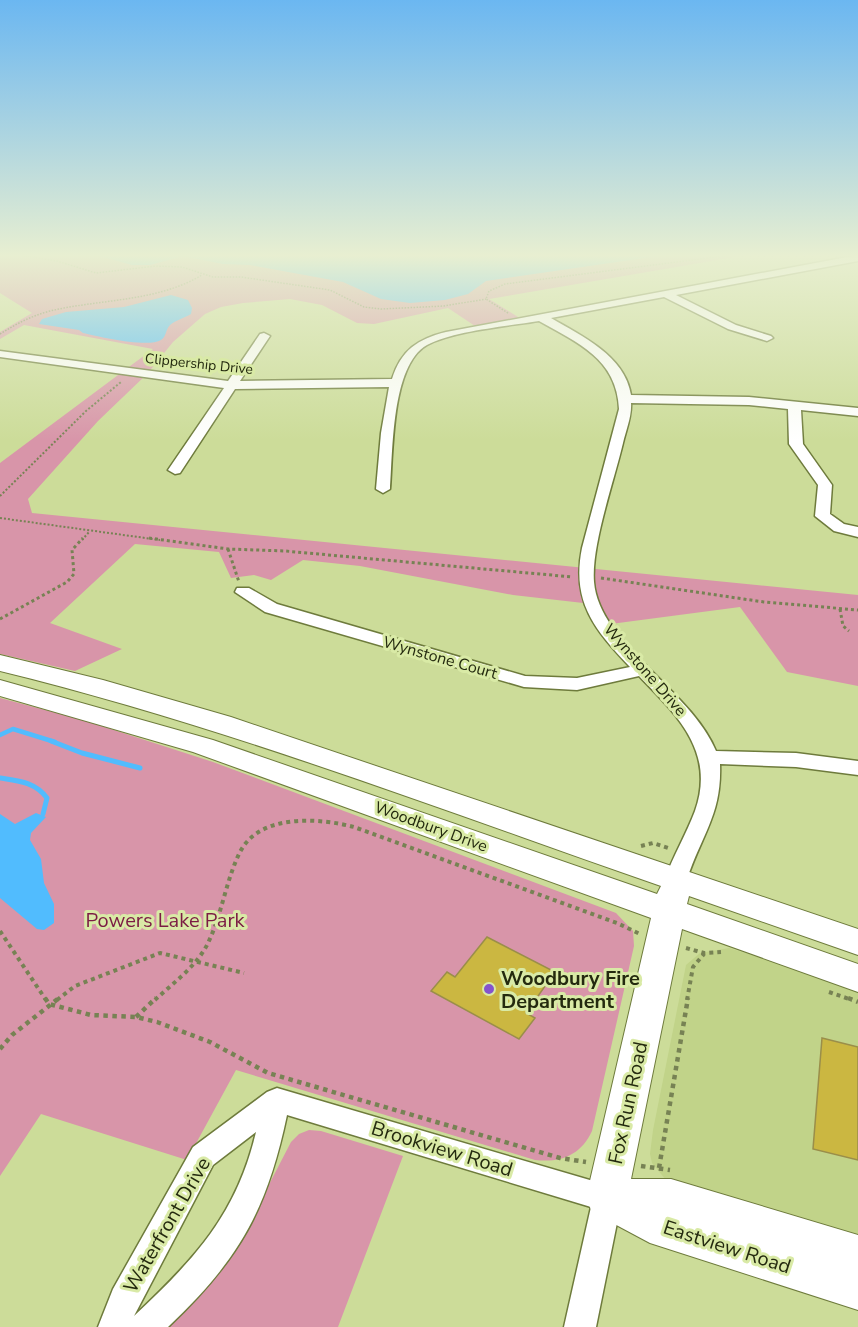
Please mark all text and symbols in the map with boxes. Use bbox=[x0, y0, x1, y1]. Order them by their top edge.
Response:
street label: Clippership Drive bbox=[144, 349, 254, 379]
street label: Wynstone Drive bbox=[599, 619, 691, 721]
street label: Wynstone Court bbox=[380, 631, 500, 685]
street label: Woodbury Drive bbox=[372, 796, 490, 858]
park label: Powers Lake Park bbox=[85, 907, 246, 934]
place label: Woodbury Fire Department bbox=[501, 965, 640, 1015]
marker: Woodbury Fire Department bbox=[482, 982, 496, 996]
street label: Fox Run Road bbox=[602, 1039, 654, 1167]
street label: Brookview Road bbox=[368, 1115, 516, 1183]
street label: Waterfront Drive bbox=[117, 1152, 217, 1298]
street label: Eastview Road bbox=[660, 1214, 794, 1280]

